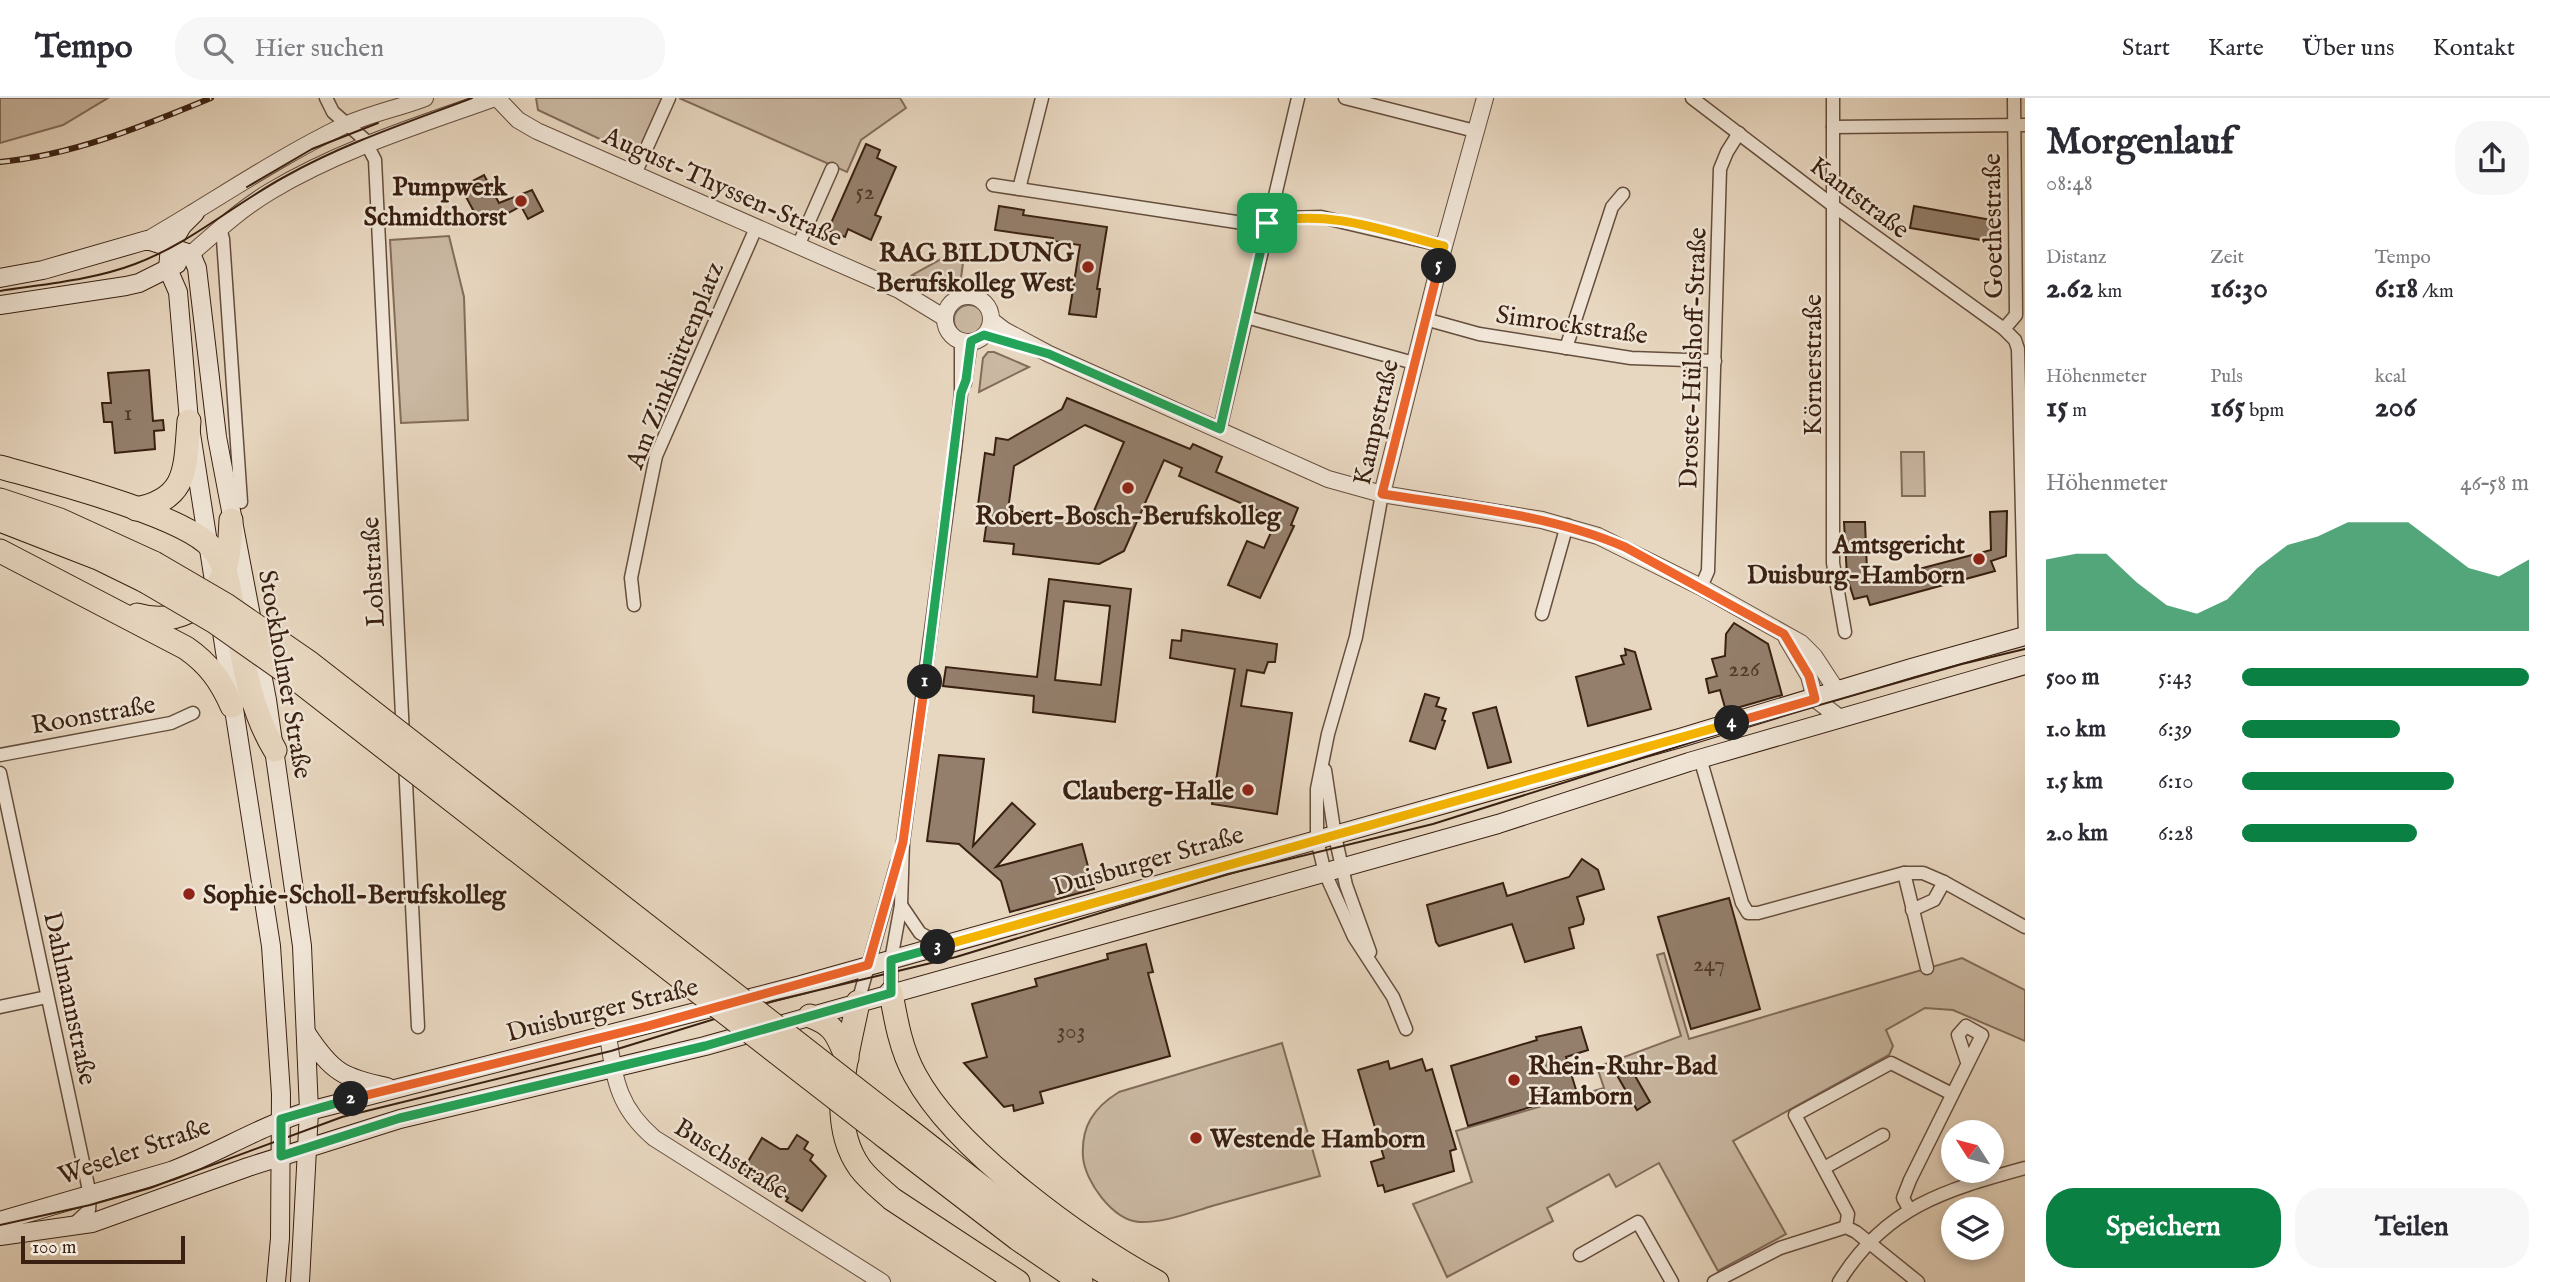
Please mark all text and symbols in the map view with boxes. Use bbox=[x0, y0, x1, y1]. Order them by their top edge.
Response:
search box bbox=[175, 17, 665, 80]
text: Tempo bbox=[35, 27, 133, 69]
icon: search bbox=[199, 29, 237, 67]
text: Hier suchen bbox=[255, 32, 384, 65]
text: Start bbox=[2122, 33, 2170, 64]
text: Karte bbox=[2208, 33, 2264, 64]
text: Über uns bbox=[2302, 33, 2394, 64]
text: Kontakt bbox=[2432, 33, 2515, 64]
street label: August-Thyssen-Straße bbox=[597, 119, 847, 255]
text: Morgenlauf bbox=[2046, 119, 2234, 167]
button: share bbox=[2455, 121, 2529, 195]
street label: Kantstraße bbox=[1802, 150, 1916, 247]
street label: Goethestraße bbox=[1976, 153, 2011, 299]
text: 08:48 bbox=[2046, 169, 2093, 198]
place label: Pumpwerk Schmidthorst bbox=[364, 171, 508, 234]
house number: 52 bbox=[855, 178, 875, 207]
marker: Pumpwerk Schmidthorst bbox=[513, 193, 529, 209]
pin bbox=[1237, 193, 1297, 253]
icon: arrive bbox=[1248, 204, 1286, 242]
street label: Droste-Hülshoff-Straße bbox=[1672, 227, 1715, 490]
place label: RAG BILDUNG Berufskolleg West bbox=[876, 237, 1074, 300]
text: Distanz bbox=[2046, 246, 2107, 270]
text: Zeit bbox=[2210, 246, 2244, 270]
text: Tempo bbox=[2375, 246, 2431, 270]
pin: 5 bbox=[1422, 248, 1456, 284]
text: 5 bbox=[1435, 253, 1442, 277]
street label: Am Zinkhüttenplatz bbox=[618, 257, 732, 475]
marker: RAG BILDUNG Berufskolleg West bbox=[1080, 259, 1096, 275]
text: 2.62 bbox=[2046, 270, 2093, 308]
text: 16:30 bbox=[2210, 270, 2268, 308]
text: 6:18 bbox=[2375, 270, 2418, 308]
text: km bbox=[2093, 280, 2122, 304]
text: /km bbox=[2418, 280, 2454, 304]
street label: Körnerstraße bbox=[1797, 294, 1830, 436]
street label: Simrockstraße bbox=[1494, 298, 1650, 352]
street label: Kampstraße bbox=[1346, 356, 1407, 489]
text: Höhenmeter bbox=[2046, 365, 2147, 389]
text: Puls bbox=[2210, 365, 2243, 389]
text: kcal bbox=[2375, 365, 2406, 389]
text: 15 bbox=[2046, 389, 2068, 427]
text: 165 bbox=[2210, 389, 2245, 427]
text: 206 bbox=[2375, 389, 2416, 427]
house number: 1 bbox=[124, 399, 132, 428]
text: m bbox=[2068, 399, 2087, 423]
text: bpm bbox=[2245, 399, 2284, 423]
text: Höhenmeter bbox=[2046, 469, 2168, 498]
text: 46–58 m bbox=[2460, 469, 2529, 498]
marker: Robert-Bosch-Berufskolleg bbox=[1120, 480, 1136, 496]
place label: Robert-Bosch-Berufskolleg bbox=[975, 500, 1282, 533]
street label: Lohstraße bbox=[354, 516, 393, 628]
place label: Amtsgericht Duisburg-Hamborn bbox=[1747, 529, 1965, 592]
marker: Amtsgericht Duisburg-Hamborn bbox=[1971, 551, 1987, 567]
street label: Stockholmer Straße bbox=[250, 567, 319, 781]
house number: 226 bbox=[1728, 655, 1761, 684]
text: 500 m bbox=[2046, 663, 2100, 692]
text: 5:43 bbox=[2158, 663, 2192, 692]
pin: 1 bbox=[908, 664, 942, 700]
text: 1 bbox=[921, 669, 928, 693]
street label: Roonstraße bbox=[29, 688, 158, 743]
pin: 4 bbox=[1714, 706, 1750, 740]
text: 4 bbox=[1727, 710, 1736, 734]
text: 1.0 km bbox=[2046, 715, 2106, 744]
text: 6:39 bbox=[2158, 715, 2192, 744]
text: 1.5 km bbox=[2046, 767, 2103, 796]
text: 6:10 bbox=[2158, 767, 2194, 796]
place label: Clauberg-Halle bbox=[1062, 775, 1234, 808]
marker: Clauberg-Halle bbox=[1240, 782, 1256, 798]
street label: Duisburger Straße bbox=[1049, 818, 1248, 904]
text: 2.0 km bbox=[2046, 819, 2108, 848]
text: 6:28 bbox=[2158, 819, 2194, 848]
place label: Sophie-Scholl-Berufskolleg bbox=[203, 879, 507, 912]
marker: Sophie-Scholl-Berufskolleg bbox=[181, 886, 197, 902]
street label: Dahlmannstraße bbox=[35, 909, 104, 1088]
pin: 3 bbox=[920, 930, 956, 964]
text: 3 bbox=[934, 934, 941, 958]
house number: 247 bbox=[1693, 950, 1725, 979]
street label: Duisburger Straße bbox=[503, 971, 702, 1050]
house number: 303 bbox=[1057, 1017, 1085, 1046]
place label: Rhein-Ruhr-Bad Hamborn bbox=[1528, 1050, 1718, 1113]
marker: Rhein-Ruhr-Bad Hamborn bbox=[1506, 1072, 1522, 1088]
pin: 2 bbox=[334, 1082, 368, 1116]
text: 2 bbox=[346, 1086, 355, 1110]
street label: Weseler Straße bbox=[54, 1110, 215, 1193]
street label: Buschstraße bbox=[668, 1111, 795, 1207]
north arrow bbox=[1941, 1120, 2004, 1183]
map controls bbox=[1941, 1120, 2004, 1260]
place label: Westende Hamborn bbox=[1209, 1123, 1426, 1156]
marker: Westende Hamborn bbox=[1188, 1130, 1204, 1146]
button: Speichern bbox=[2046, 1188, 2281, 1268]
button: Teilen bbox=[2295, 1188, 2529, 1268]
button: layers bbox=[1941, 1197, 2004, 1260]
scale bar bbox=[21, 1233, 186, 1265]
text: 100 m bbox=[32, 1236, 76, 1260]

